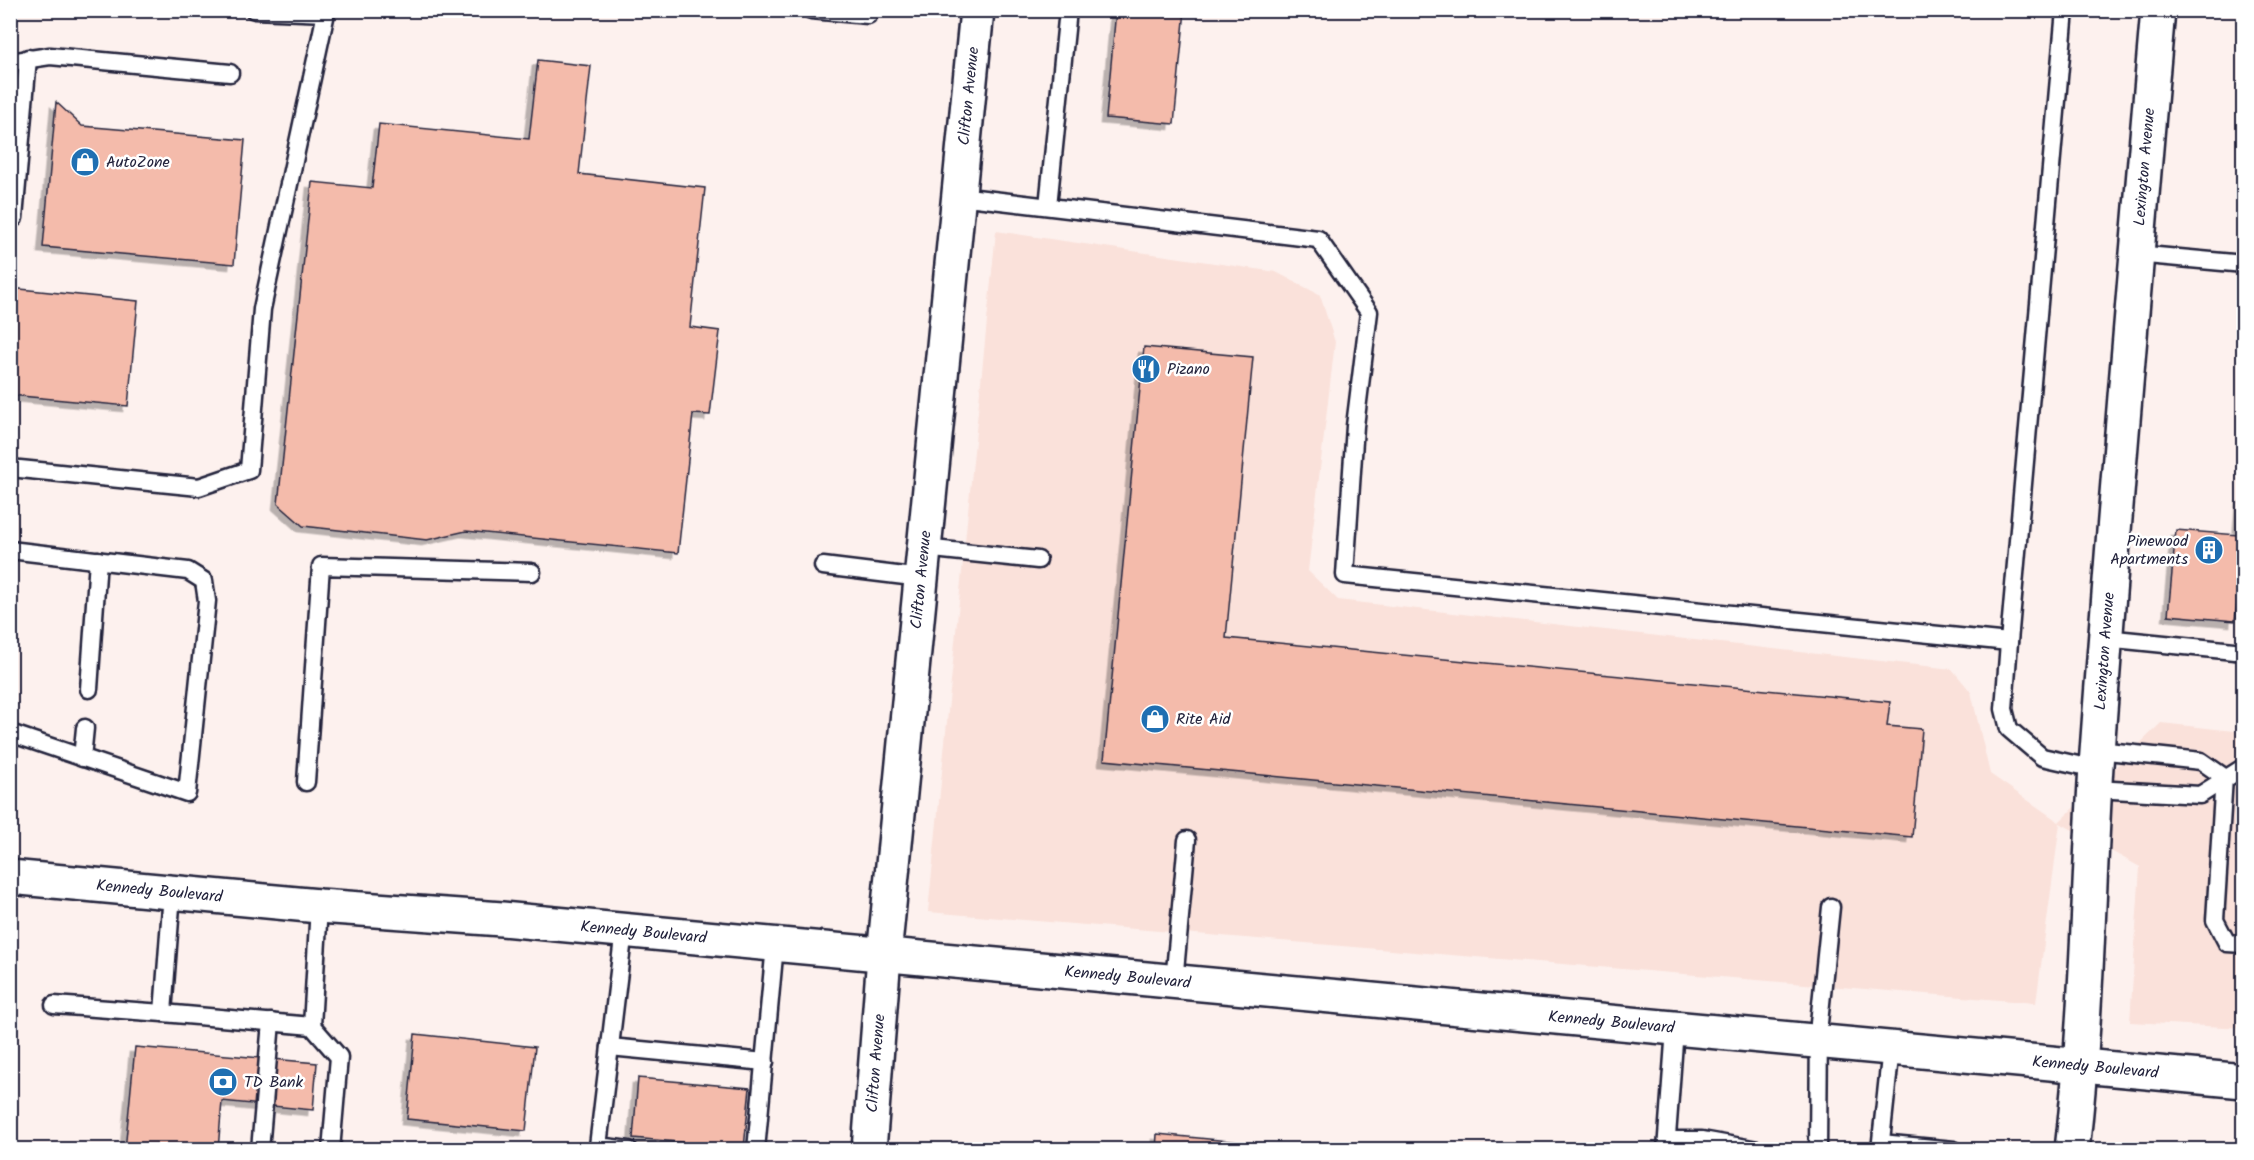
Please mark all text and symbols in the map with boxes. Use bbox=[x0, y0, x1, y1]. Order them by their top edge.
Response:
street label: Clifton Avenue bbox=[951, 46, 986, 147]
street label: Lexington Avenue bbox=[2127, 107, 2162, 227]
shop icon: AutoZone bbox=[69, 146, 101, 178]
place label: AutoZone bbox=[106, 150, 170, 175]
restaurant icon: Pizano bbox=[1130, 353, 1162, 385]
place label: Pizano bbox=[1167, 357, 1210, 382]
street label: Clifton Avenue bbox=[904, 529, 938, 630]
place label: Pinewood Apartments bbox=[2110, 529, 2189, 572]
building icon: Pinewood Apartments bbox=[2193, 534, 2225, 566]
street label: Lexington Avenue bbox=[2088, 591, 2121, 711]
shop icon: Rite Aid bbox=[1139, 703, 1171, 735]
place label: Rite Aid bbox=[1176, 707, 1231, 732]
street label: Kennedy Boulevard bbox=[95, 873, 225, 909]
street label: Kennedy Boulevard bbox=[579, 914, 709, 951]
street label: Kennedy Boulevard bbox=[1063, 959, 1193, 996]
street label: Kennedy Boulevard bbox=[1547, 1004, 1677, 1041]
street label: Clifton Avenue bbox=[859, 1013, 892, 1114]
street label: Kennedy Boulevard bbox=[2031, 1049, 2161, 1086]
bank icon: TD Bank bbox=[207, 1066, 239, 1098]
place label: TD Bank bbox=[244, 1070, 304, 1095]

